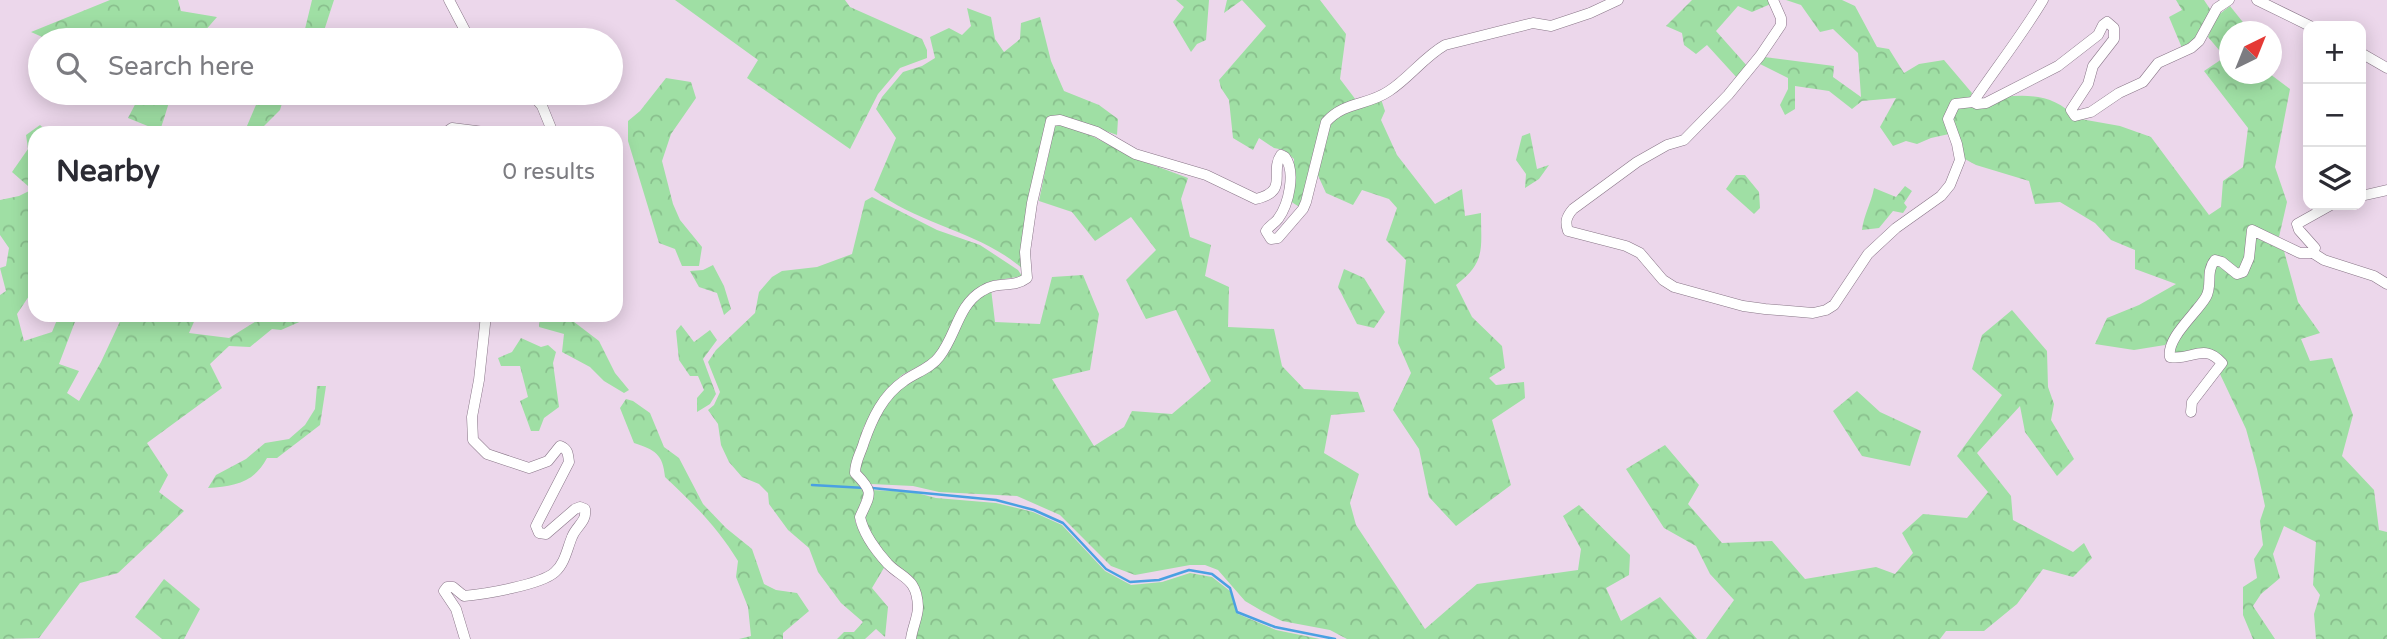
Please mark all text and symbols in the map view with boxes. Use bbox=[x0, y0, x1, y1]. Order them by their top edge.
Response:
north arrow bbox=[2219, 21, 2282, 84]
map controls bbox=[2303, 21, 2366, 210]
button: + bbox=[2303, 21, 2366, 84]
search box bbox=[28, 28, 623, 105]
icon: search bbox=[52, 48, 90, 86]
text: Search here bbox=[108, 51, 254, 82]
button: − bbox=[2303, 84, 2366, 147]
button: layers bbox=[2303, 147, 2366, 210]
text: Nearby bbox=[56, 153, 160, 190]
text: 0 results bbox=[502, 158, 595, 186]

